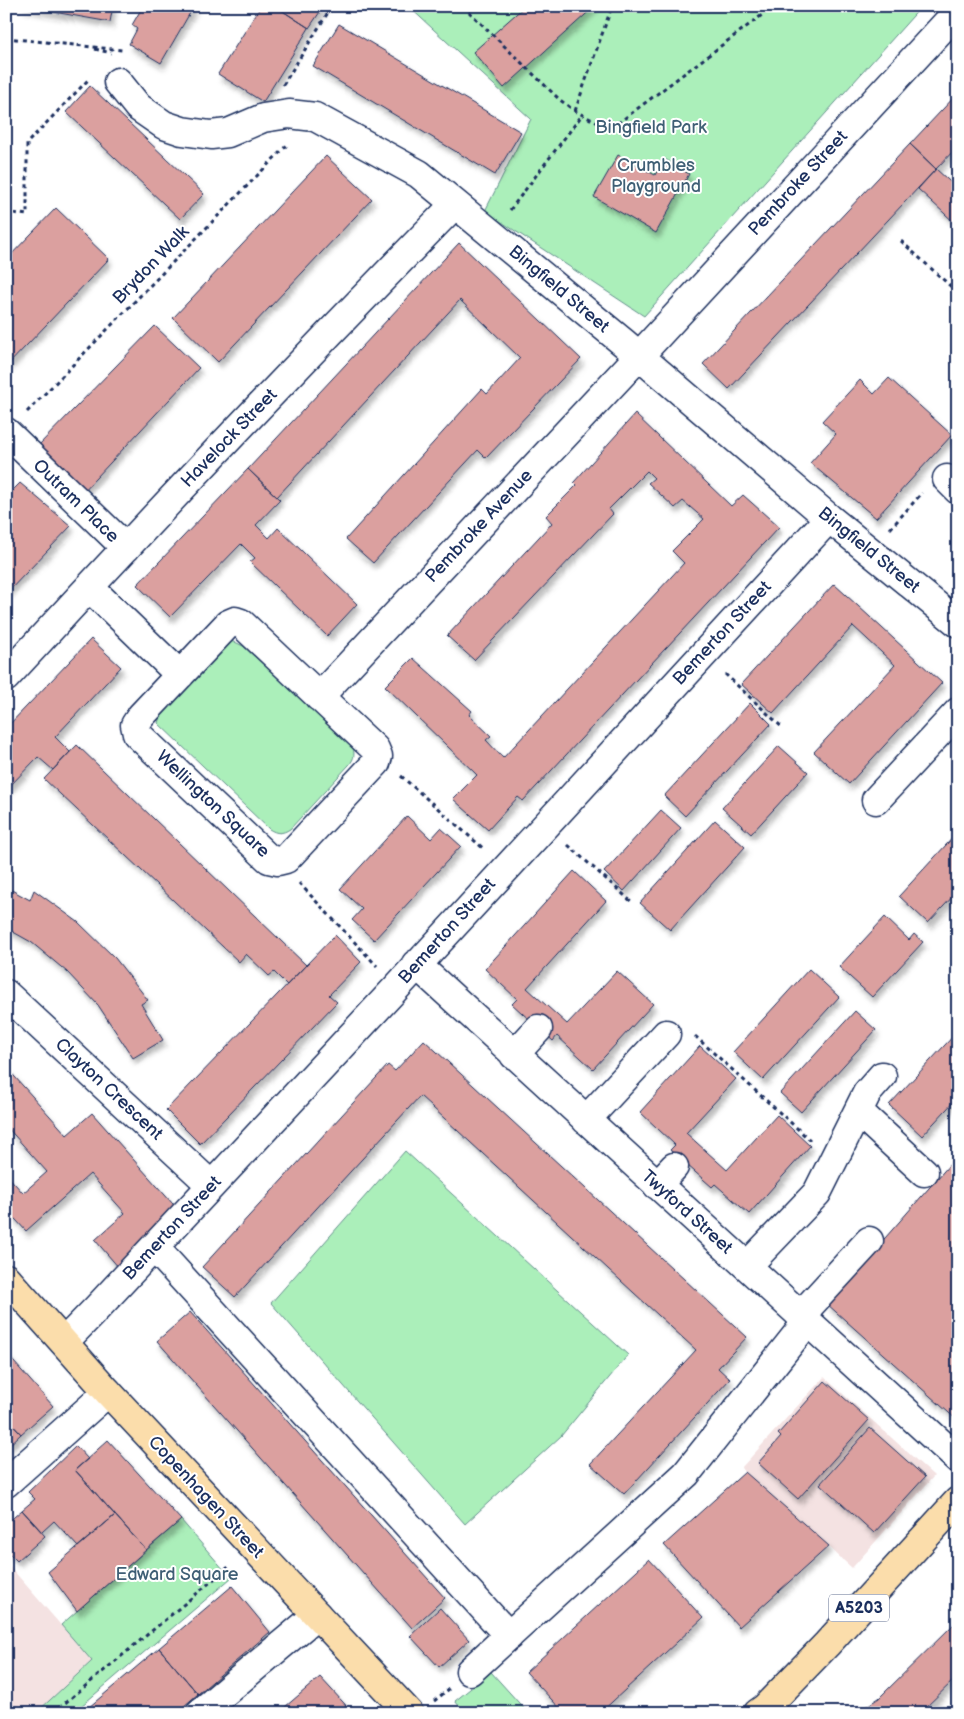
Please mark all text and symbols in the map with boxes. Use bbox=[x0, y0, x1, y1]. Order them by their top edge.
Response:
park label: Bingfield Park bbox=[595, 117, 707, 138]
street label: Pembroke Street bbox=[744, 126, 852, 240]
park label: Crumbles Playground bbox=[611, 155, 701, 197]
street label: Brydon Walk bbox=[108, 221, 194, 308]
street label: Bingfield Street bbox=[505, 241, 614, 337]
street label: Havelock Street bbox=[177, 384, 282, 492]
street label: Outram Place bbox=[29, 455, 123, 547]
street label: Pembroke Avenue bbox=[421, 465, 537, 587]
street label: Bingfield Street bbox=[814, 503, 924, 598]
street label: Bemerton Street bbox=[668, 576, 776, 689]
street label: Wellington Square bbox=[152, 746, 274, 862]
street label: Bemerton Street bbox=[394, 874, 500, 988]
street label: Clayton Crescent bbox=[51, 1034, 168, 1145]
street label: Twyford Street bbox=[637, 1166, 737, 1259]
street label: Bemerton Street bbox=[118, 1171, 226, 1284]
street label: Copenhagen Street bbox=[144, 1431, 268, 1563]
park label: Edward Square bbox=[116, 1564, 239, 1585]
road number: A5203 bbox=[829, 1595, 889, 1622]

